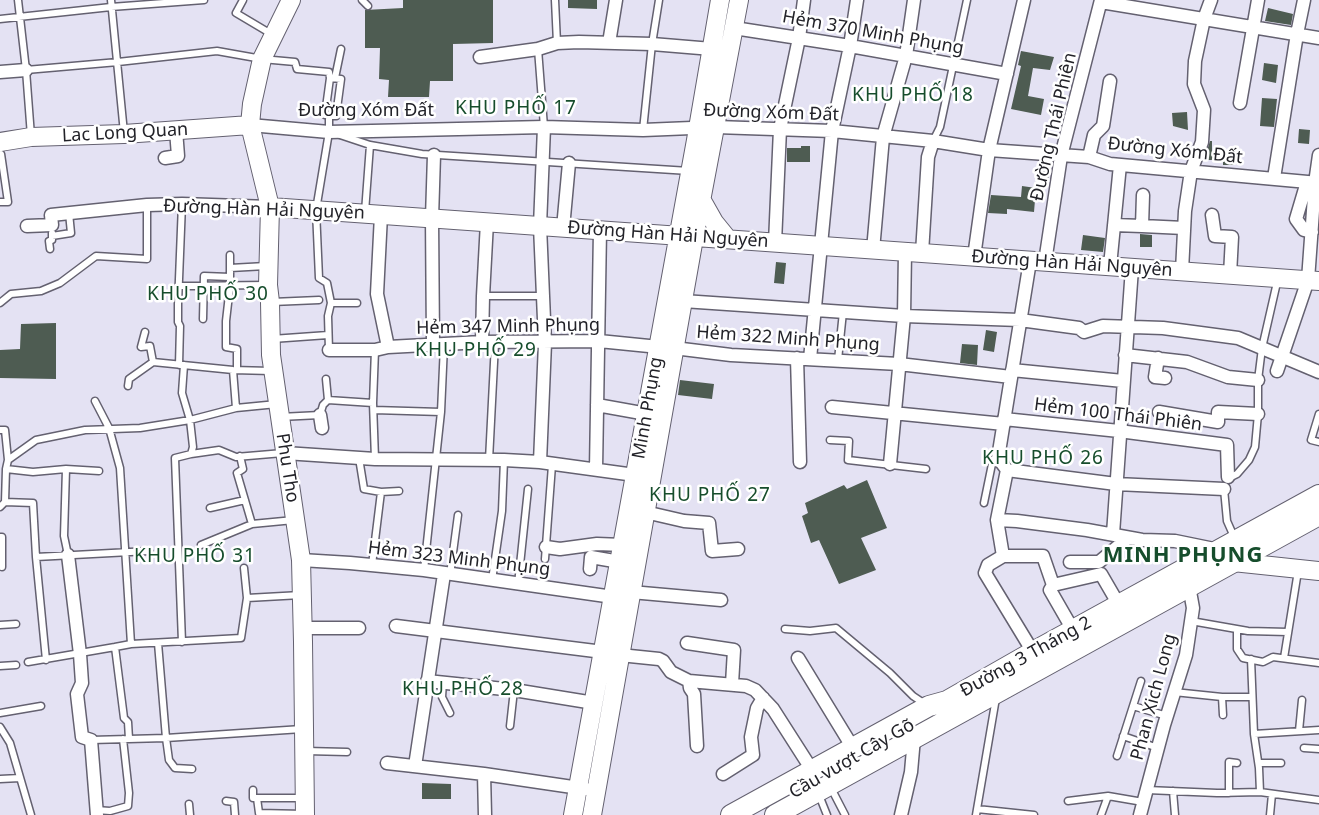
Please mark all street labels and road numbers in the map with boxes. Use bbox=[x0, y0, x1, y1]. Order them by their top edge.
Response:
street label: Hẻm 370 Minh Phụng bbox=[781, 6, 965, 60]
street label: Đường Thái Phiên bbox=[1026, 51, 1082, 203]
street label: Đường Xóm Đất bbox=[298, 100, 434, 122]
street label: Đường Xóm Đất bbox=[703, 100, 839, 126]
street label: Lac Long Quan bbox=[61, 119, 189, 147]
street label: Đường Xóm Đất bbox=[1106, 133, 1244, 169]
street label: Đường Hàn Hải Nguyên bbox=[163, 196, 365, 224]
street label: Đường Hàn Hải Nguyên bbox=[567, 217, 769, 253]
street label: Đường Hàn Hải Nguyên bbox=[971, 246, 1173, 282]
street label: Hẻm 347 Minh Phụng bbox=[416, 315, 600, 339]
street label: Hẻm 322 Minh Phụng bbox=[696, 322, 880, 356]
street label: Minh Phụng bbox=[628, 355, 668, 461]
street label: Hẻm 100 Thái Phiên bbox=[1033, 394, 1203, 436]
street label: Phu Tho bbox=[271, 432, 303, 504]
street label: Hẻm 323 Minh Phụng bbox=[366, 537, 552, 581]
street label: Đường 3 Tháng 2 bbox=[957, 612, 1095, 702]
street label: Phan Xich Long bbox=[1127, 631, 1181, 763]
street label: Cầu vượt Cây Gõ bbox=[786, 714, 918, 804]

